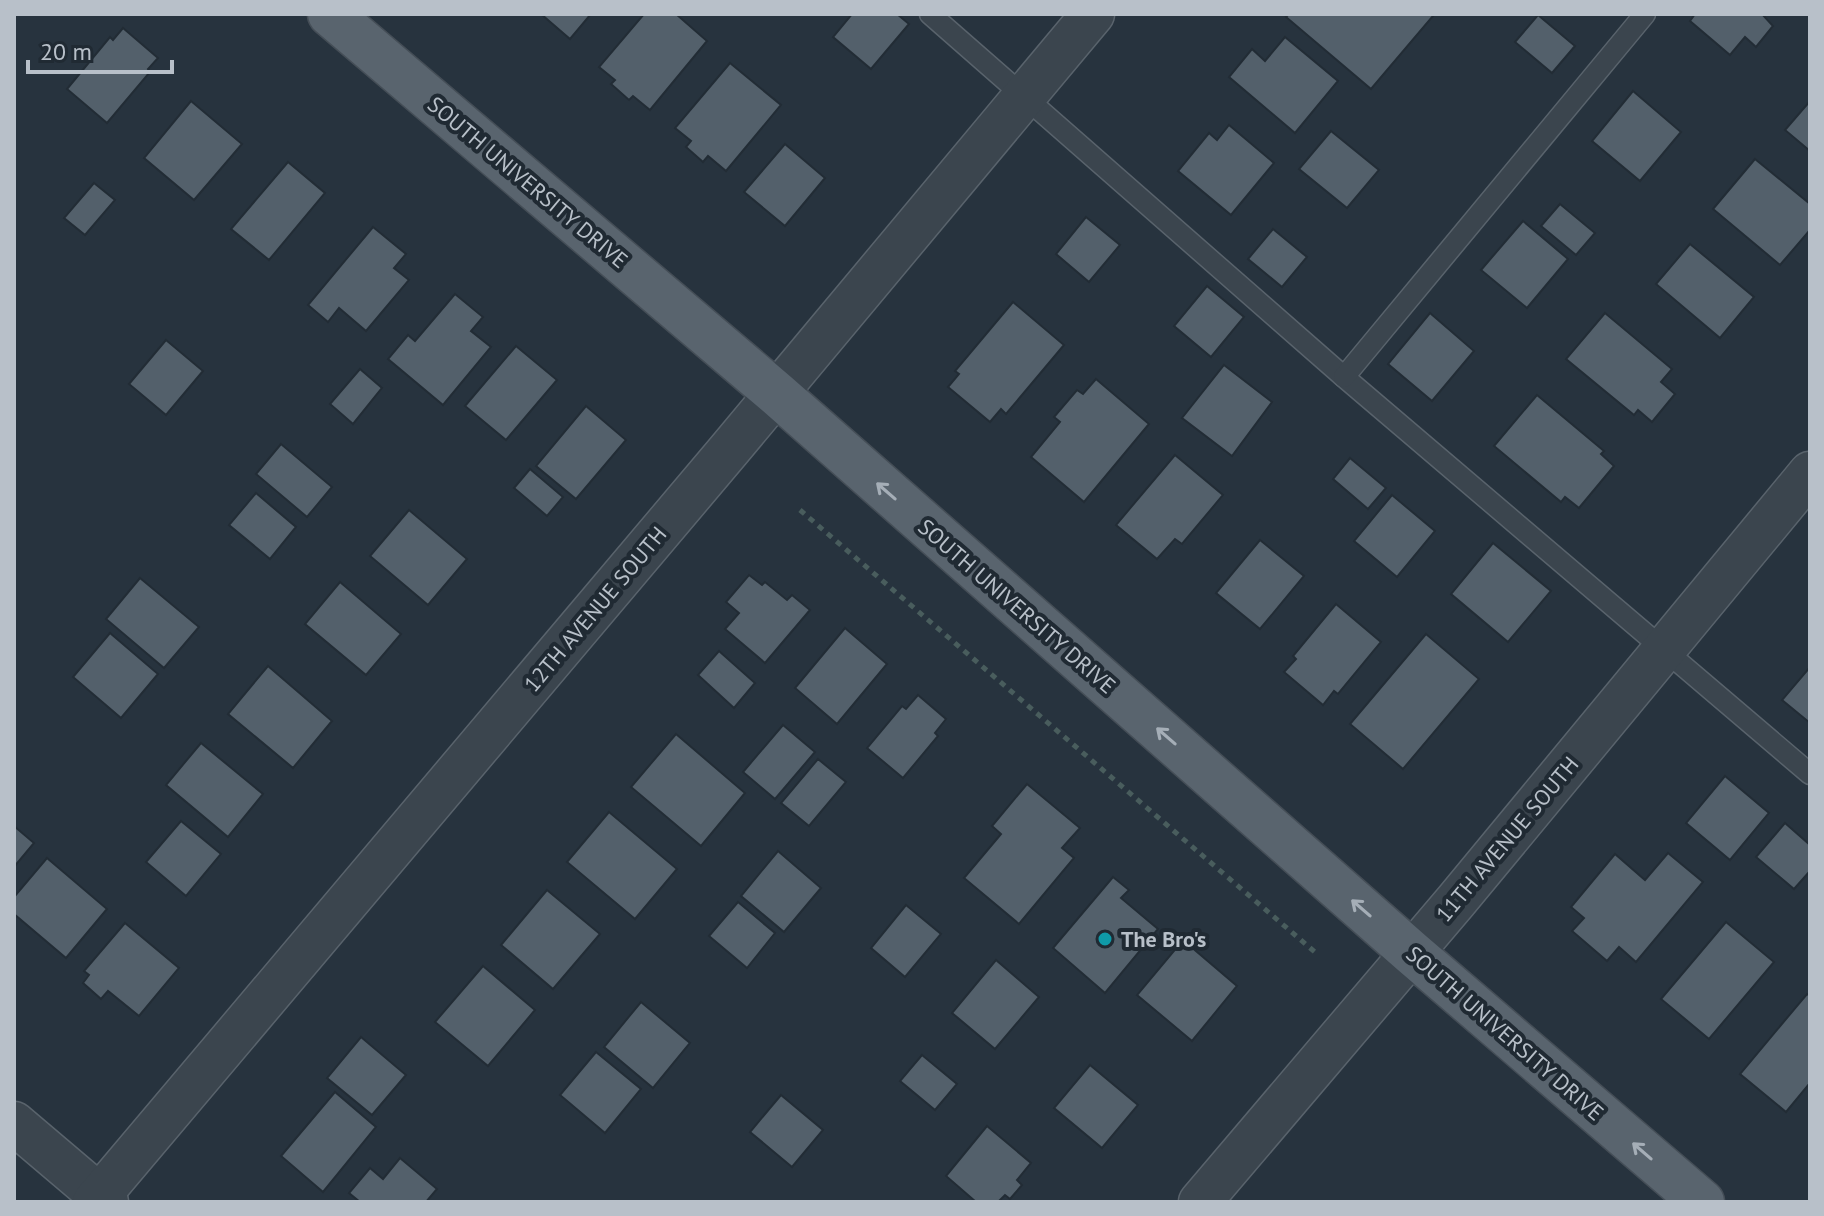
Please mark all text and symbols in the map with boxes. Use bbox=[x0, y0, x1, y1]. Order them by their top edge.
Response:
scale bar bbox=[28, 24, 172, 74]
text: 20 m bbox=[40, 36, 92, 67]
street label: SOUTH UNIVERSITY DRIVE bbox=[422, 90, 634, 274]
one-way arrow bbox=[877, 482, 897, 500]
street label: SOUTH UNIVERSITY DRIVE bbox=[912, 513, 1122, 699]
street label: 12TH AVENUE SOUTH bbox=[518, 521, 672, 697]
one-way arrow bbox=[1156, 728, 1176, 746]
street label: 11TH AVENUE SOUTH bbox=[1430, 751, 1584, 927]
one-way arrow bbox=[1351, 899, 1371, 917]
place label: The Bro's bbox=[1121, 925, 1206, 953]
marker: The Bro's bbox=[1096, 930, 1114, 948]
street label: SOUTH UNIVERSITY DRIVE bbox=[1400, 940, 1610, 1126]
one-way arrow bbox=[1633, 1142, 1653, 1160]

